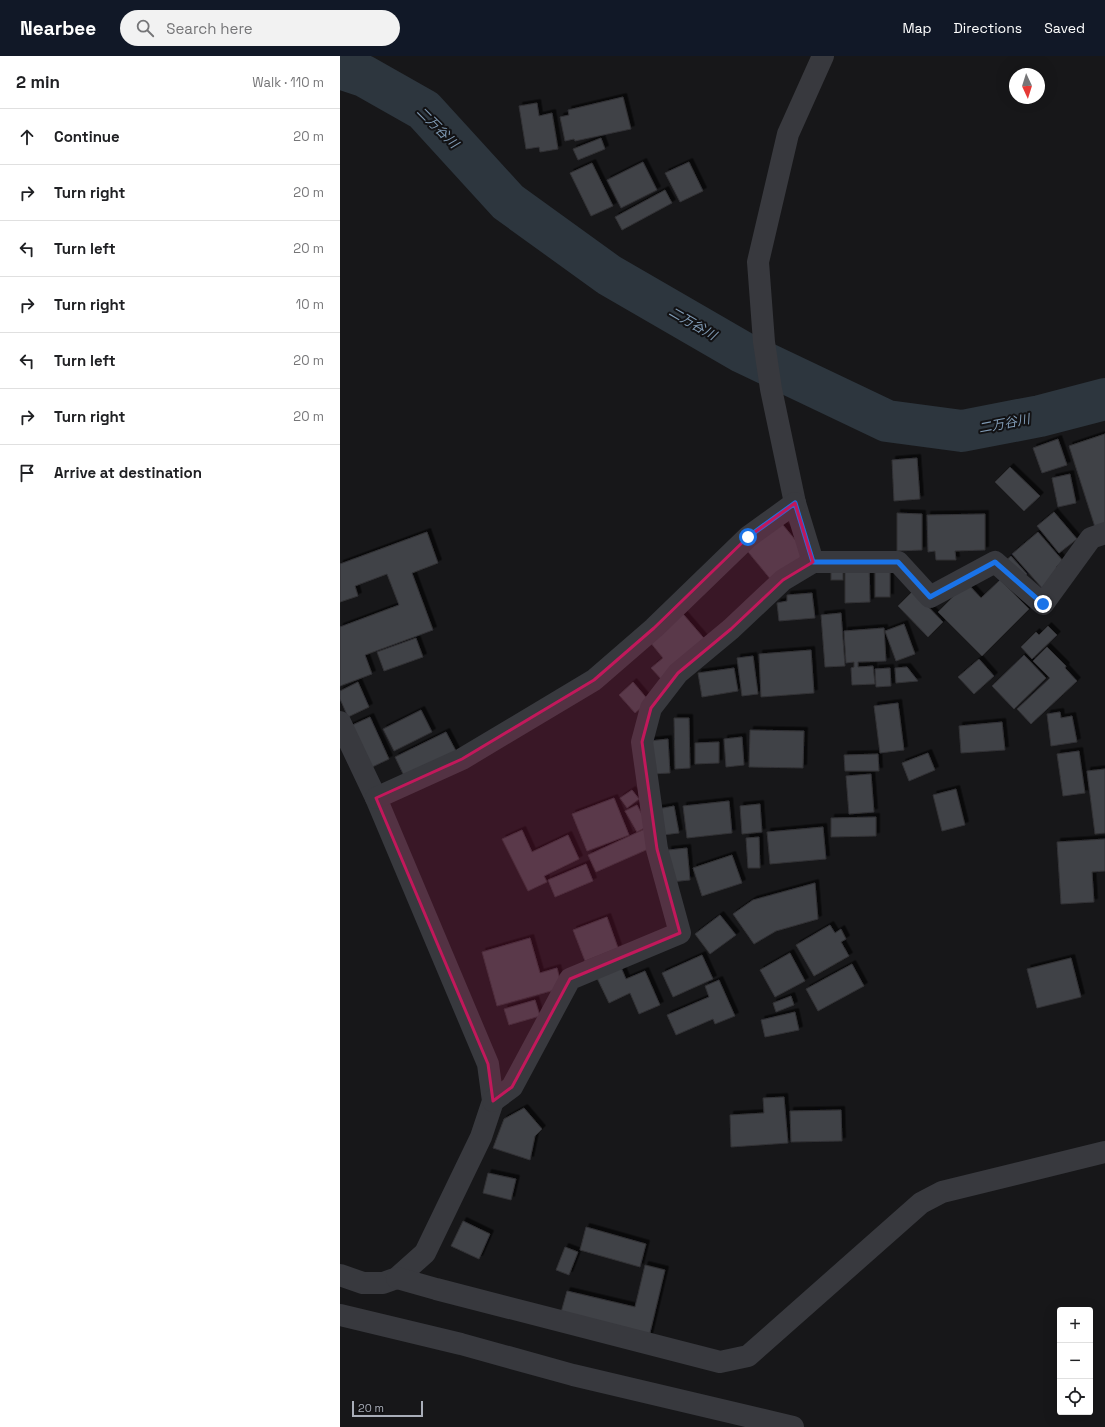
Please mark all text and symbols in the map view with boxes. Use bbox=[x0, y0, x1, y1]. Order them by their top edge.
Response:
search box bbox=[120, 10, 400, 46]
text: Nearbee bbox=[20, 16, 96, 41]
icon: search bbox=[134, 17, 156, 39]
text: Search here bbox=[166, 19, 253, 38]
text: Map bbox=[902, 19, 932, 37]
text: Directions bbox=[954, 19, 1022, 37]
text: Saved bbox=[1044, 19, 1085, 37]
north arrow bbox=[1009, 68, 1045, 104]
text: 2 min bbox=[16, 71, 60, 93]
text: Walk · 110 m bbox=[252, 74, 324, 91]
water label: 二万谷川 bbox=[413, 103, 463, 153]
icon: ahead bbox=[16, 126, 38, 148]
text: Continue bbox=[54, 127, 120, 146]
text: 20 m bbox=[293, 128, 324, 145]
icon: right bbox=[16, 182, 38, 204]
text: Turn right bbox=[54, 183, 125, 202]
text: 20 m bbox=[293, 184, 324, 201]
icon: left bbox=[16, 238, 38, 260]
text: Turn left bbox=[54, 239, 116, 258]
text: 20 m bbox=[293, 240, 324, 257]
icon: right bbox=[16, 294, 38, 316]
text: Turn right bbox=[54, 295, 125, 314]
text: 10 m bbox=[296, 296, 324, 313]
water label: 二万谷川 bbox=[666, 303, 721, 345]
icon: left bbox=[16, 350, 38, 372]
text: Turn left bbox=[54, 351, 116, 370]
text: 20 m bbox=[293, 352, 324, 369]
icon: right bbox=[16, 406, 38, 428]
text: Turn right bbox=[54, 407, 125, 426]
text: 20 m bbox=[293, 408, 324, 425]
water label: 二万谷川 bbox=[977, 410, 1033, 437]
icon: arrive bbox=[16, 462, 38, 484]
text: Arrive at destination bbox=[54, 463, 202, 482]
route start bbox=[739, 528, 757, 546]
route end bbox=[1034, 595, 1052, 613]
map controls bbox=[1057, 1307, 1093, 1415]
button: + bbox=[1057, 1307, 1093, 1343]
button: − bbox=[1057, 1343, 1093, 1379]
button: locate bbox=[1057, 1379, 1093, 1415]
scale bar bbox=[352, 1399, 423, 1418]
text: 20 m bbox=[358, 1401, 384, 1415]

